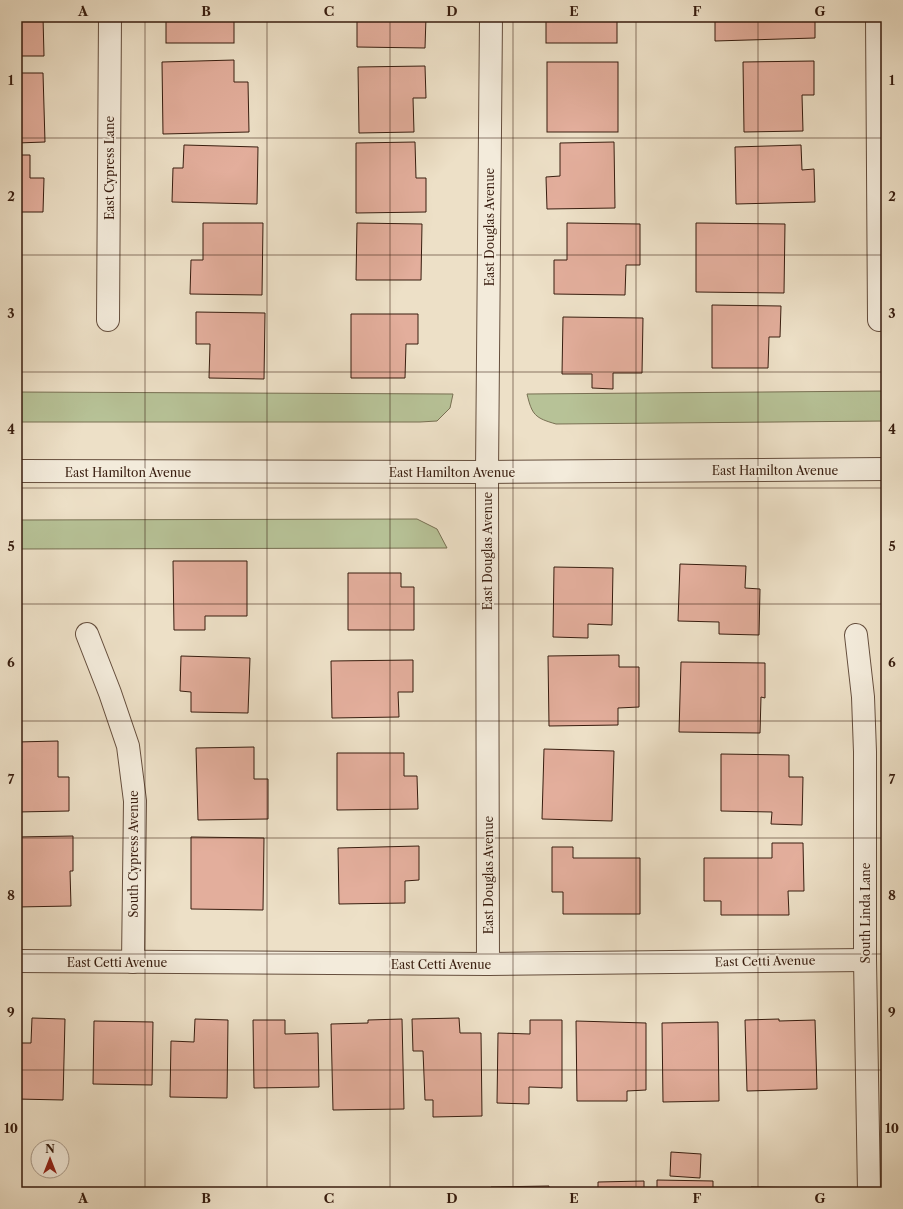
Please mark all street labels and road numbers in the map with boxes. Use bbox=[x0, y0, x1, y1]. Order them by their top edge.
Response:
street label: East Cypress Lane bbox=[102, 116, 117, 220]
street label: East Douglas Avenue bbox=[482, 167, 497, 286]
street label: East Hamilton Avenue bbox=[712, 463, 839, 478]
street label: East Hamilton Avenue bbox=[65, 465, 192, 480]
street label: East Hamilton Avenue bbox=[389, 465, 516, 480]
street label: East Douglas Avenue bbox=[480, 491, 495, 610]
street label: South Cypress Avenue bbox=[126, 790, 141, 918]
street label: East Douglas Avenue bbox=[481, 815, 496, 934]
street label: South Linda Lane bbox=[858, 862, 873, 964]
street label: East Cetti Avenue bbox=[715, 953, 816, 969]
street label: East Cetti Avenue bbox=[67, 955, 168, 970]
street label: East Cetti Avenue bbox=[391, 957, 492, 972]

